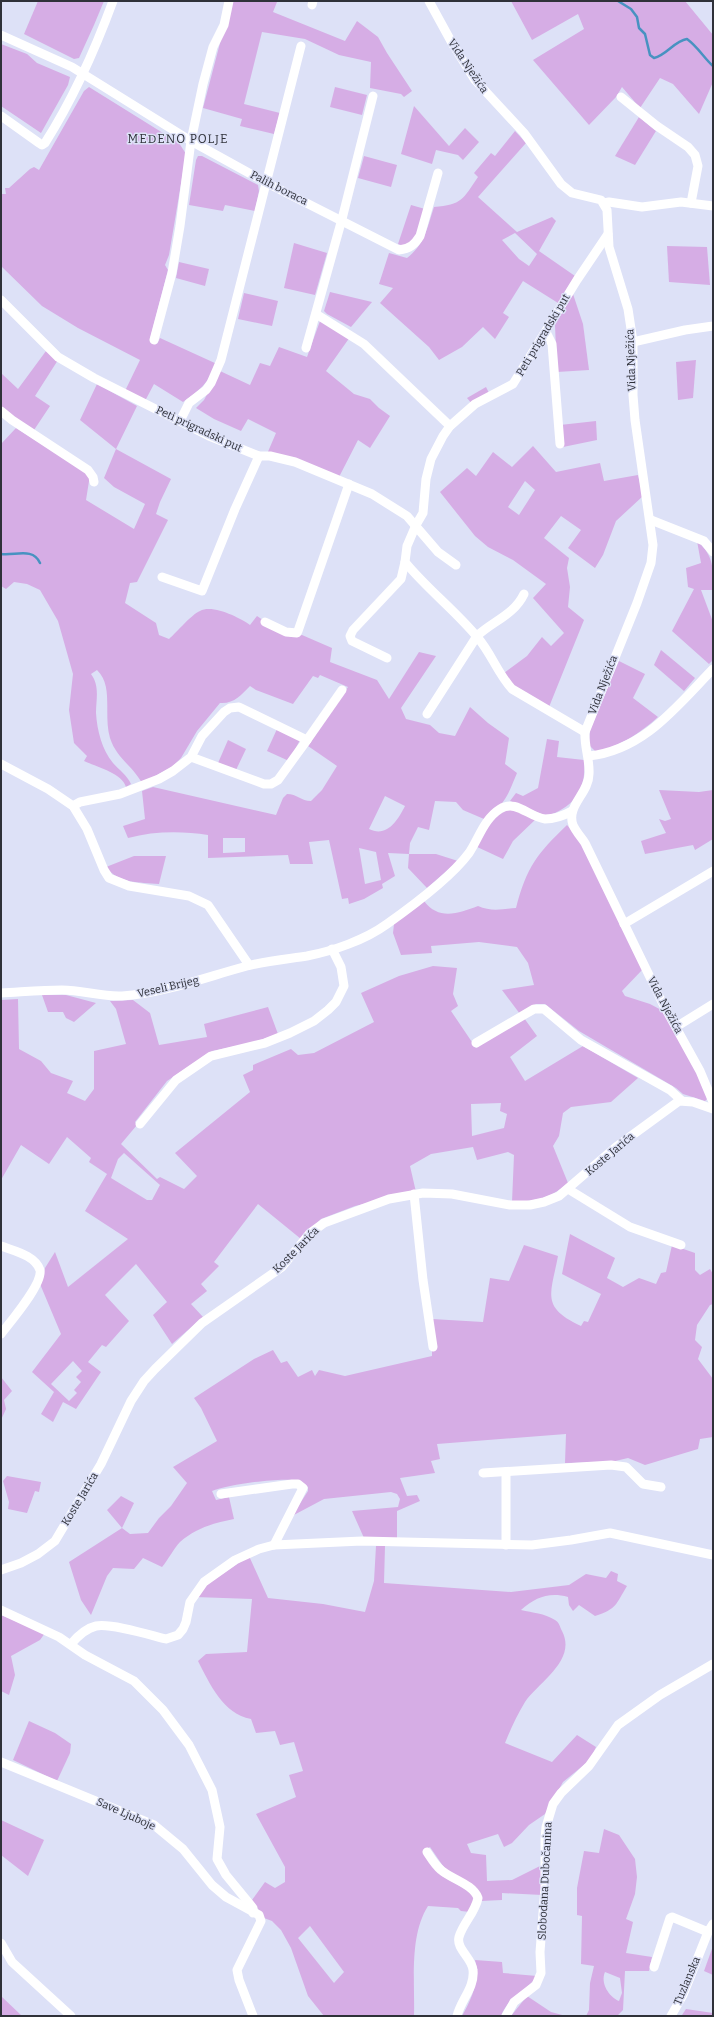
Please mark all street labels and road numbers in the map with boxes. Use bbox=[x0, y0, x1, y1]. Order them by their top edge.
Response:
street label: Vida Nježića bbox=[445, 36, 491, 96]
street label: Palih boraca bbox=[248, 168, 310, 208]
street label: Peti prigradski put bbox=[513, 292, 573, 378]
street label: Vida Nježića bbox=[623, 329, 639, 391]
street label: Peti prigradski put bbox=[154, 403, 244, 455]
street label: Vida Nježića bbox=[586, 653, 620, 717]
street label: Veseli Brijeg bbox=[136, 974, 200, 1000]
street label: Vida Nježića bbox=[645, 974, 685, 1036]
street label: Koste Jarića bbox=[583, 1130, 637, 1178]
street label: Koste Jarića bbox=[270, 1224, 322, 1276]
street label: Koste Jarića bbox=[59, 1470, 101, 1528]
street label: Save Ljuboje bbox=[94, 1795, 158, 1833]
street label: Slobodana Dubočanina bbox=[535, 1822, 555, 1940]
street label: Tuzlanska bbox=[671, 1955, 703, 2007]

